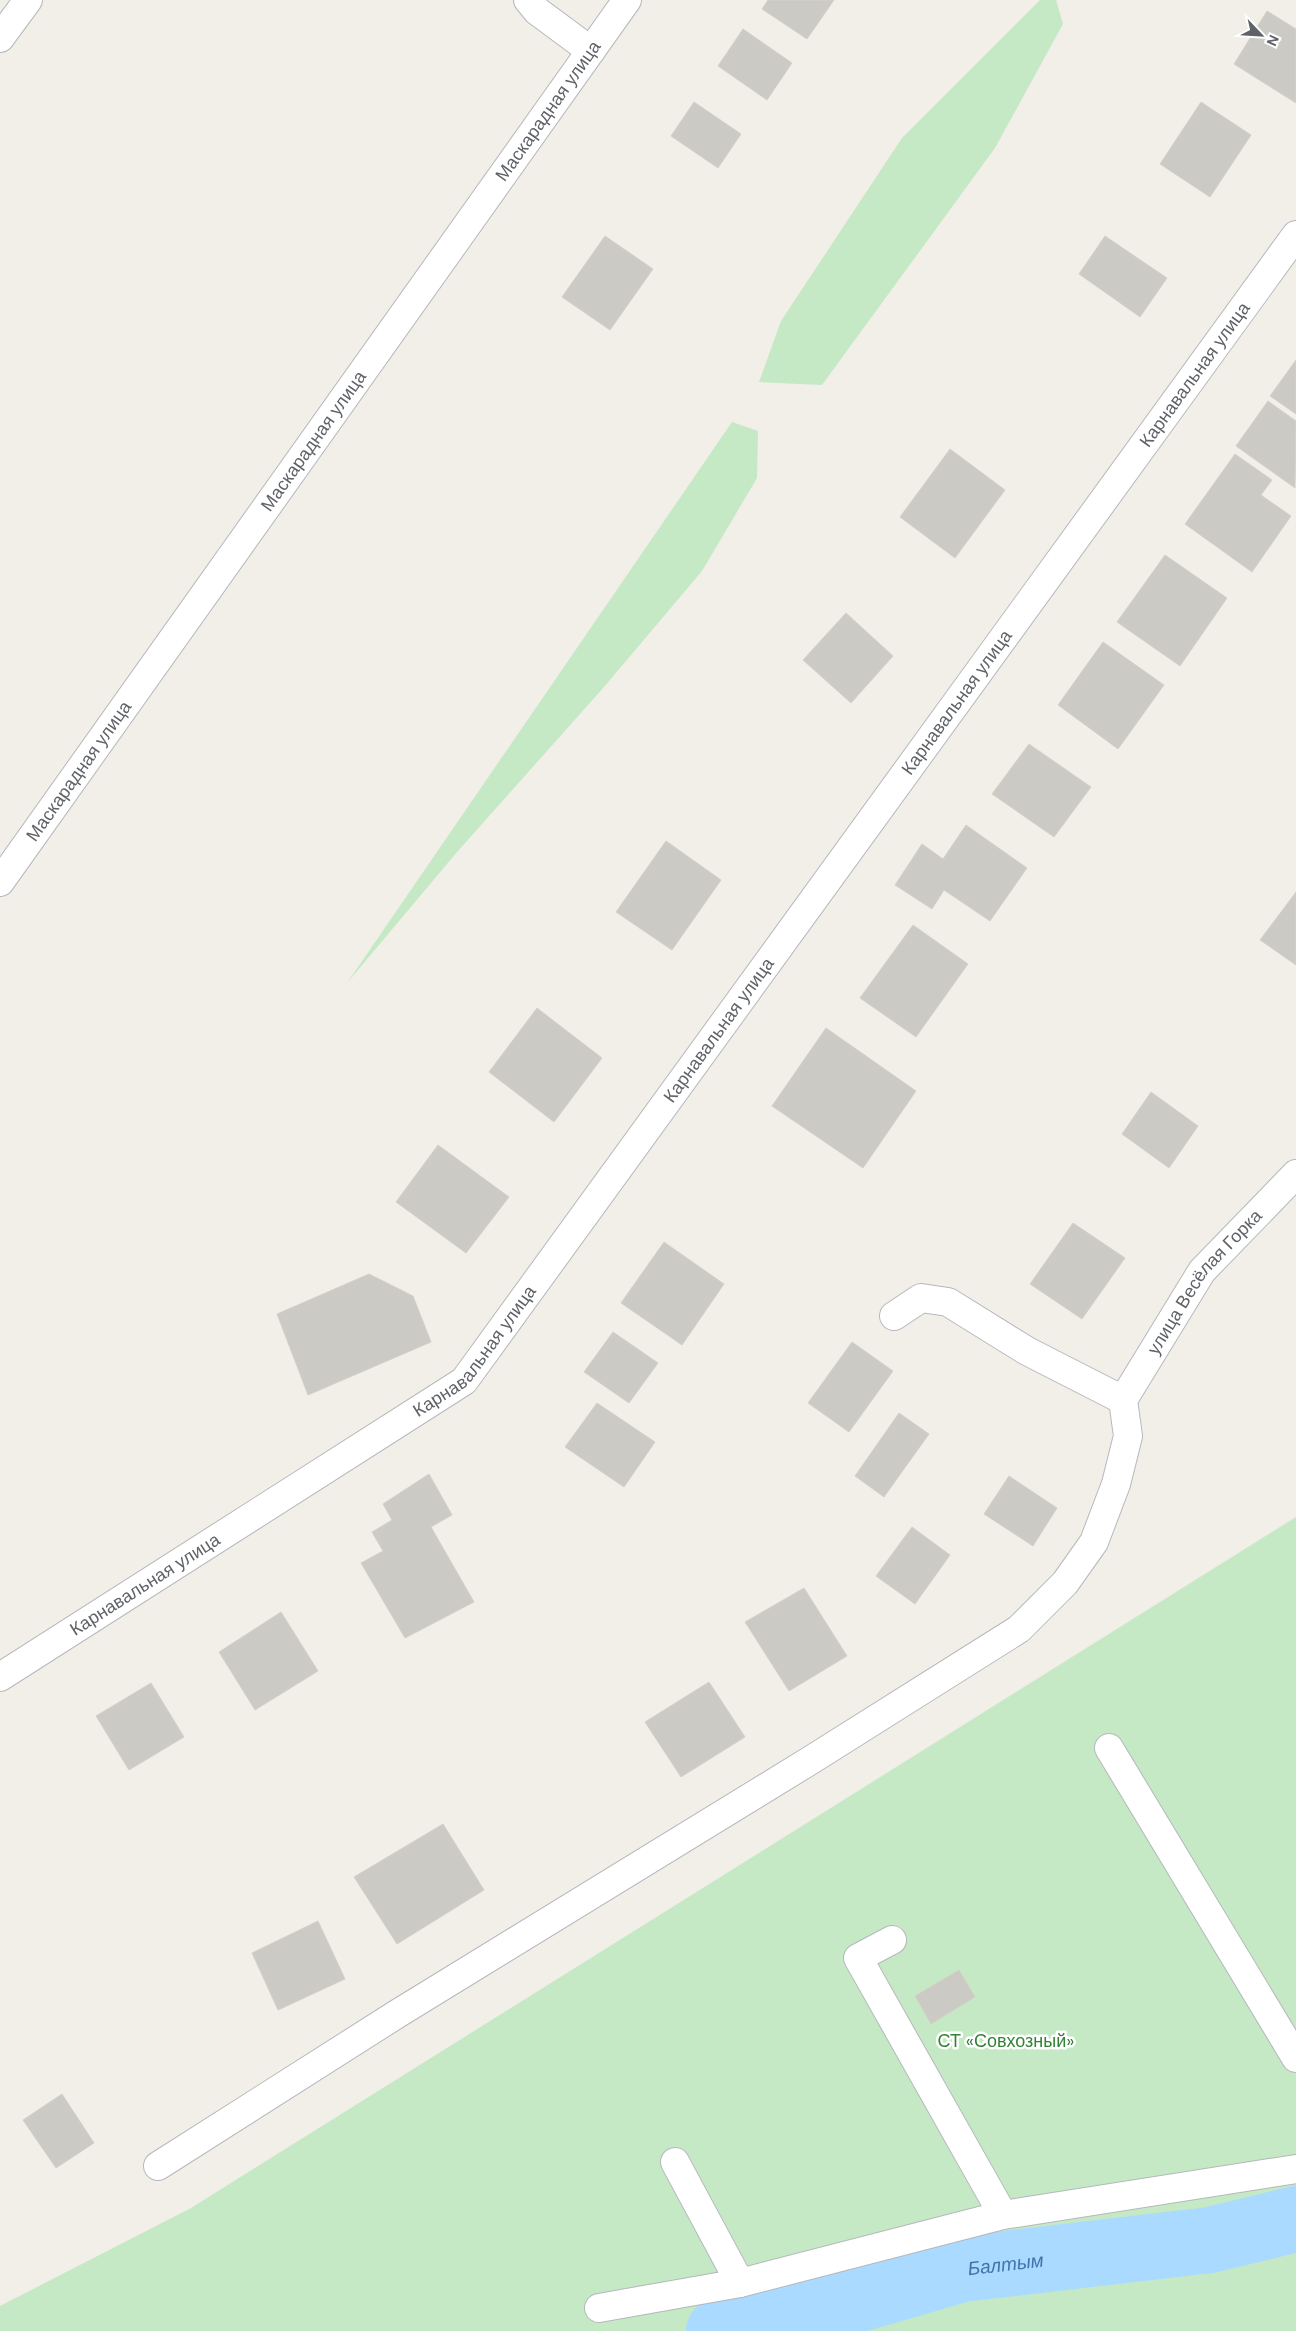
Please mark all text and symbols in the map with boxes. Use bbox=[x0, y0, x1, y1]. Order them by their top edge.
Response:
north arrow bbox=[1236, 10, 1286, 60]
text: N bbox=[1262, 32, 1283, 49]
street label: Маскарадная улица bbox=[490, 35, 607, 186]
street label: Карнавальная улица bbox=[1134, 296, 1256, 452]
street label: Маскарадная улица bbox=[255, 365, 372, 516]
street label: Карнавальная улица bbox=[896, 624, 1018, 780]
street label: Маскарадная улица bbox=[21, 695, 138, 846]
street label: Карнавальная улица bbox=[658, 952, 780, 1107]
street label: улица Весёлая Горка bbox=[1142, 1203, 1268, 1359]
street label: Карнавальная улица bbox=[408, 1280, 542, 1422]
street label: Карнавальная улица bbox=[65, 1527, 226, 1641]
park label: СТ «Совхозный» bbox=[938, 2029, 1074, 2053]
water label: Балтым bbox=[966, 2247, 1045, 2281]

